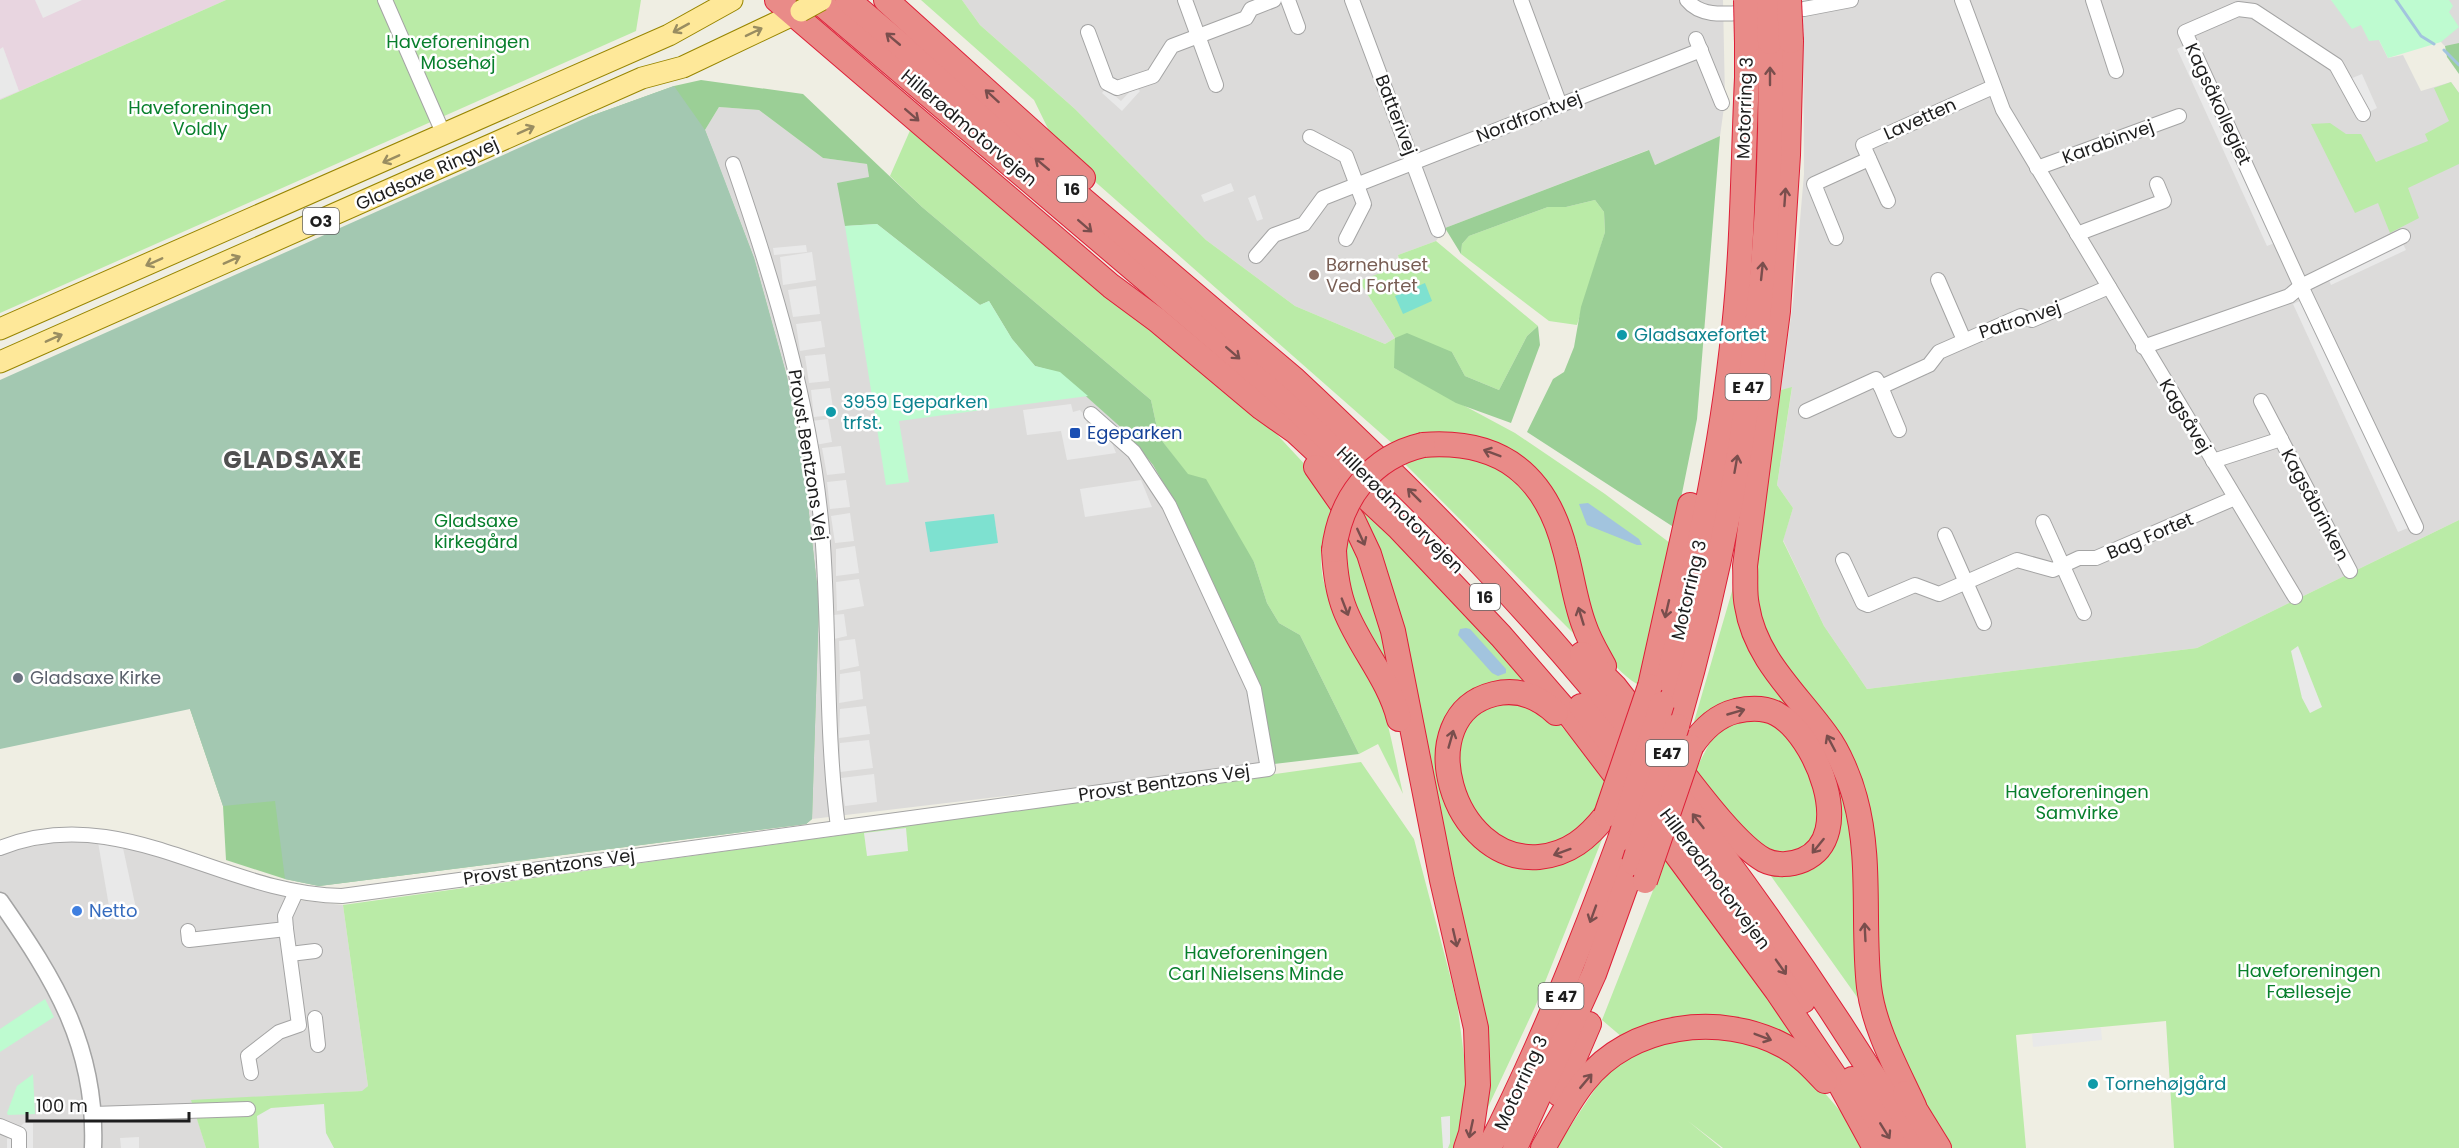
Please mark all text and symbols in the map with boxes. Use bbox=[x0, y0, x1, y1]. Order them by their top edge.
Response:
one-way arrow bbox=[673, 22, 690, 34]
one-way arrow bbox=[745, 25, 763, 37]
park label: Haveforeningen Mosehøj bbox=[386, 29, 530, 75]
one-way arrow bbox=[886, 32, 902, 45]
street label: Kagsåkollegiet bbox=[2179, 39, 2258, 169]
street label: Motorring 3 bbox=[1730, 57, 1759, 159]
street label: Hillerødmotorvejen bbox=[896, 63, 1043, 192]
one-way arrow bbox=[1764, 66, 1776, 86]
street label: Batterivej bbox=[1370, 71, 1423, 159]
street label: Nordfrontvej bbox=[1473, 85, 1585, 148]
one-way arrow bbox=[984, 89, 999, 103]
street label: Lavetten bbox=[1880, 91, 1960, 146]
park label: Haveforeningen Voldly bbox=[128, 95, 272, 141]
one-way arrow bbox=[904, 108, 919, 122]
street label: Karabinvej bbox=[2059, 113, 2157, 170]
one-way arrow bbox=[516, 124, 534, 136]
street label: Gladsaxe Ringvej bbox=[352, 131, 502, 216]
one-way arrow bbox=[382, 154, 400, 165]
one-way arrow bbox=[1034, 158, 1050, 171]
road number: 16 bbox=[1057, 176, 1087, 202]
one-way arrow bbox=[1780, 188, 1791, 208]
road number: O3 bbox=[303, 208, 339, 234]
one-way arrow bbox=[1077, 219, 1092, 233]
place label: Børnehuset Ved Fortet bbox=[1326, 252, 1428, 298]
one-way arrow bbox=[223, 254, 241, 265]
one-way arrow bbox=[146, 257, 164, 268]
one-way arrow bbox=[1757, 261, 1768, 281]
marker: Børnehuset Ved Fortet bbox=[1307, 268, 1321, 282]
street label: Patronvej bbox=[1976, 295, 2064, 344]
place label: Gladsaxefortet bbox=[1634, 322, 1767, 347]
marker: Gladsaxefortet bbox=[1615, 328, 1629, 342]
one-way arrow bbox=[44, 332, 62, 344]
one-way arrow bbox=[1225, 346, 1240, 360]
street label: Provst Bentzons Vej bbox=[783, 368, 834, 542]
road number: E 47 bbox=[1726, 374, 1770, 400]
street label: Kagsåvej bbox=[2153, 374, 2217, 457]
place label: 3959 Egeparken trfst. bbox=[843, 389, 988, 435]
marker: 3959 Egeparken trfst. bbox=[824, 405, 838, 419]
place label: Egeparken bbox=[1087, 420, 1183, 445]
marker: Egeparken bbox=[1068, 426, 1082, 440]
street label: Hillerødmotorvejen bbox=[1331, 441, 1469, 579]
district label: GLADSAXE bbox=[223, 443, 363, 476]
street label: Kagsåbrinken bbox=[2275, 444, 2355, 565]
one-way arrow bbox=[1483, 447, 1501, 458]
one-way arrow bbox=[1731, 455, 1742, 474]
one-way arrow bbox=[1407, 487, 1421, 502]
street label: Bag Fortet bbox=[2103, 506, 2197, 565]
park label: Gladsaxe kirkegård bbox=[434, 508, 518, 554]
one-way arrow bbox=[1356, 527, 1368, 545]
street label: Motorring 3 bbox=[1665, 537, 1712, 642]
road number: 16 bbox=[1470, 584, 1500, 610]
one-way arrow bbox=[1340, 597, 1351, 616]
one-way arrow bbox=[1661, 599, 1672, 619]
one-way arrow bbox=[1575, 607, 1586, 626]
place label: Gladsaxe Kirke bbox=[30, 665, 161, 690]
marker: Gladsaxe Kirke bbox=[11, 671, 25, 685]
one-way arrow bbox=[1726, 706, 1745, 717]
one-way arrow bbox=[1446, 730, 1457, 749]
one-way arrow bbox=[1824, 734, 1836, 752]
road number: E47 bbox=[1646, 740, 1688, 766]
street label: Provst Bentzons Vej bbox=[1077, 758, 1251, 807]
park label: Haveforeningen Samvirke bbox=[2005, 779, 2149, 825]
street label: Hillerødmotorvejen bbox=[1654, 803, 1777, 954]
one-way arrow bbox=[1691, 813, 1704, 829]
one-way arrow bbox=[1812, 838, 1825, 854]
street label: Provst Bentzons Vej bbox=[462, 842, 636, 891]
one-way arrow bbox=[1553, 847, 1572, 858]
place label: Netto bbox=[89, 898, 137, 923]
marker: Netto bbox=[70, 904, 84, 918]
one-way arrow bbox=[1586, 904, 1597, 923]
one-way arrow bbox=[1860, 922, 1871, 942]
one-way arrow bbox=[1450, 927, 1461, 947]
park label: Haveforeningen Carl Nielsens Minde bbox=[1168, 940, 1344, 986]
one-way arrow bbox=[1775, 958, 1787, 974]
park label: Haveforeningen Fælleseje bbox=[2237, 958, 2381, 1004]
road number: E 47 bbox=[1538, 983, 1584, 1009]
street label: Motorring 3 bbox=[1488, 1031, 1553, 1134]
one-way arrow bbox=[1753, 1033, 1772, 1044]
place label: Tornehøjgård bbox=[2105, 1071, 2226, 1096]
one-way arrow bbox=[1579, 1074, 1593, 1089]
marker: Tornehøjgård bbox=[2086, 1077, 2100, 1091]
scale bar bbox=[27, 1085, 189, 1123]
text: 100 m bbox=[36, 1093, 88, 1118]
one-way arrow bbox=[1465, 1119, 1476, 1139]
one-way arrow bbox=[1880, 1122, 1892, 1139]

